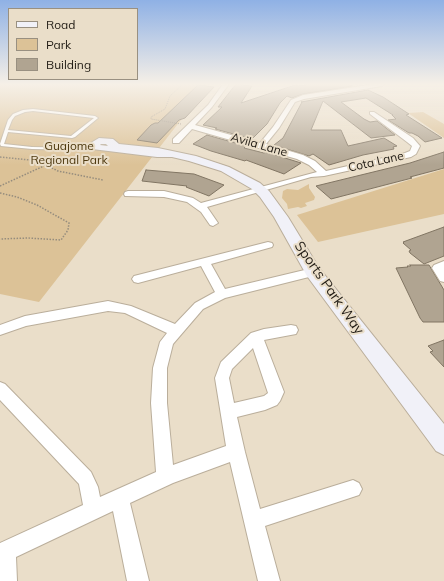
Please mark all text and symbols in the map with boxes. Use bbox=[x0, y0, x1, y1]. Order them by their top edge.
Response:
legend bbox=[8, 8, 138, 80]
text: Road bbox=[46, 17, 75, 32]
text: Park bbox=[46, 37, 71, 52]
text: Building bbox=[46, 57, 91, 72]
street label: Avila Lane bbox=[229, 130, 289, 160]
park label: Guajome Regional Park bbox=[30, 139, 108, 167]
street label: Cota Lane bbox=[347, 149, 405, 175]
street label: Sports Park Way bbox=[291, 238, 367, 338]

